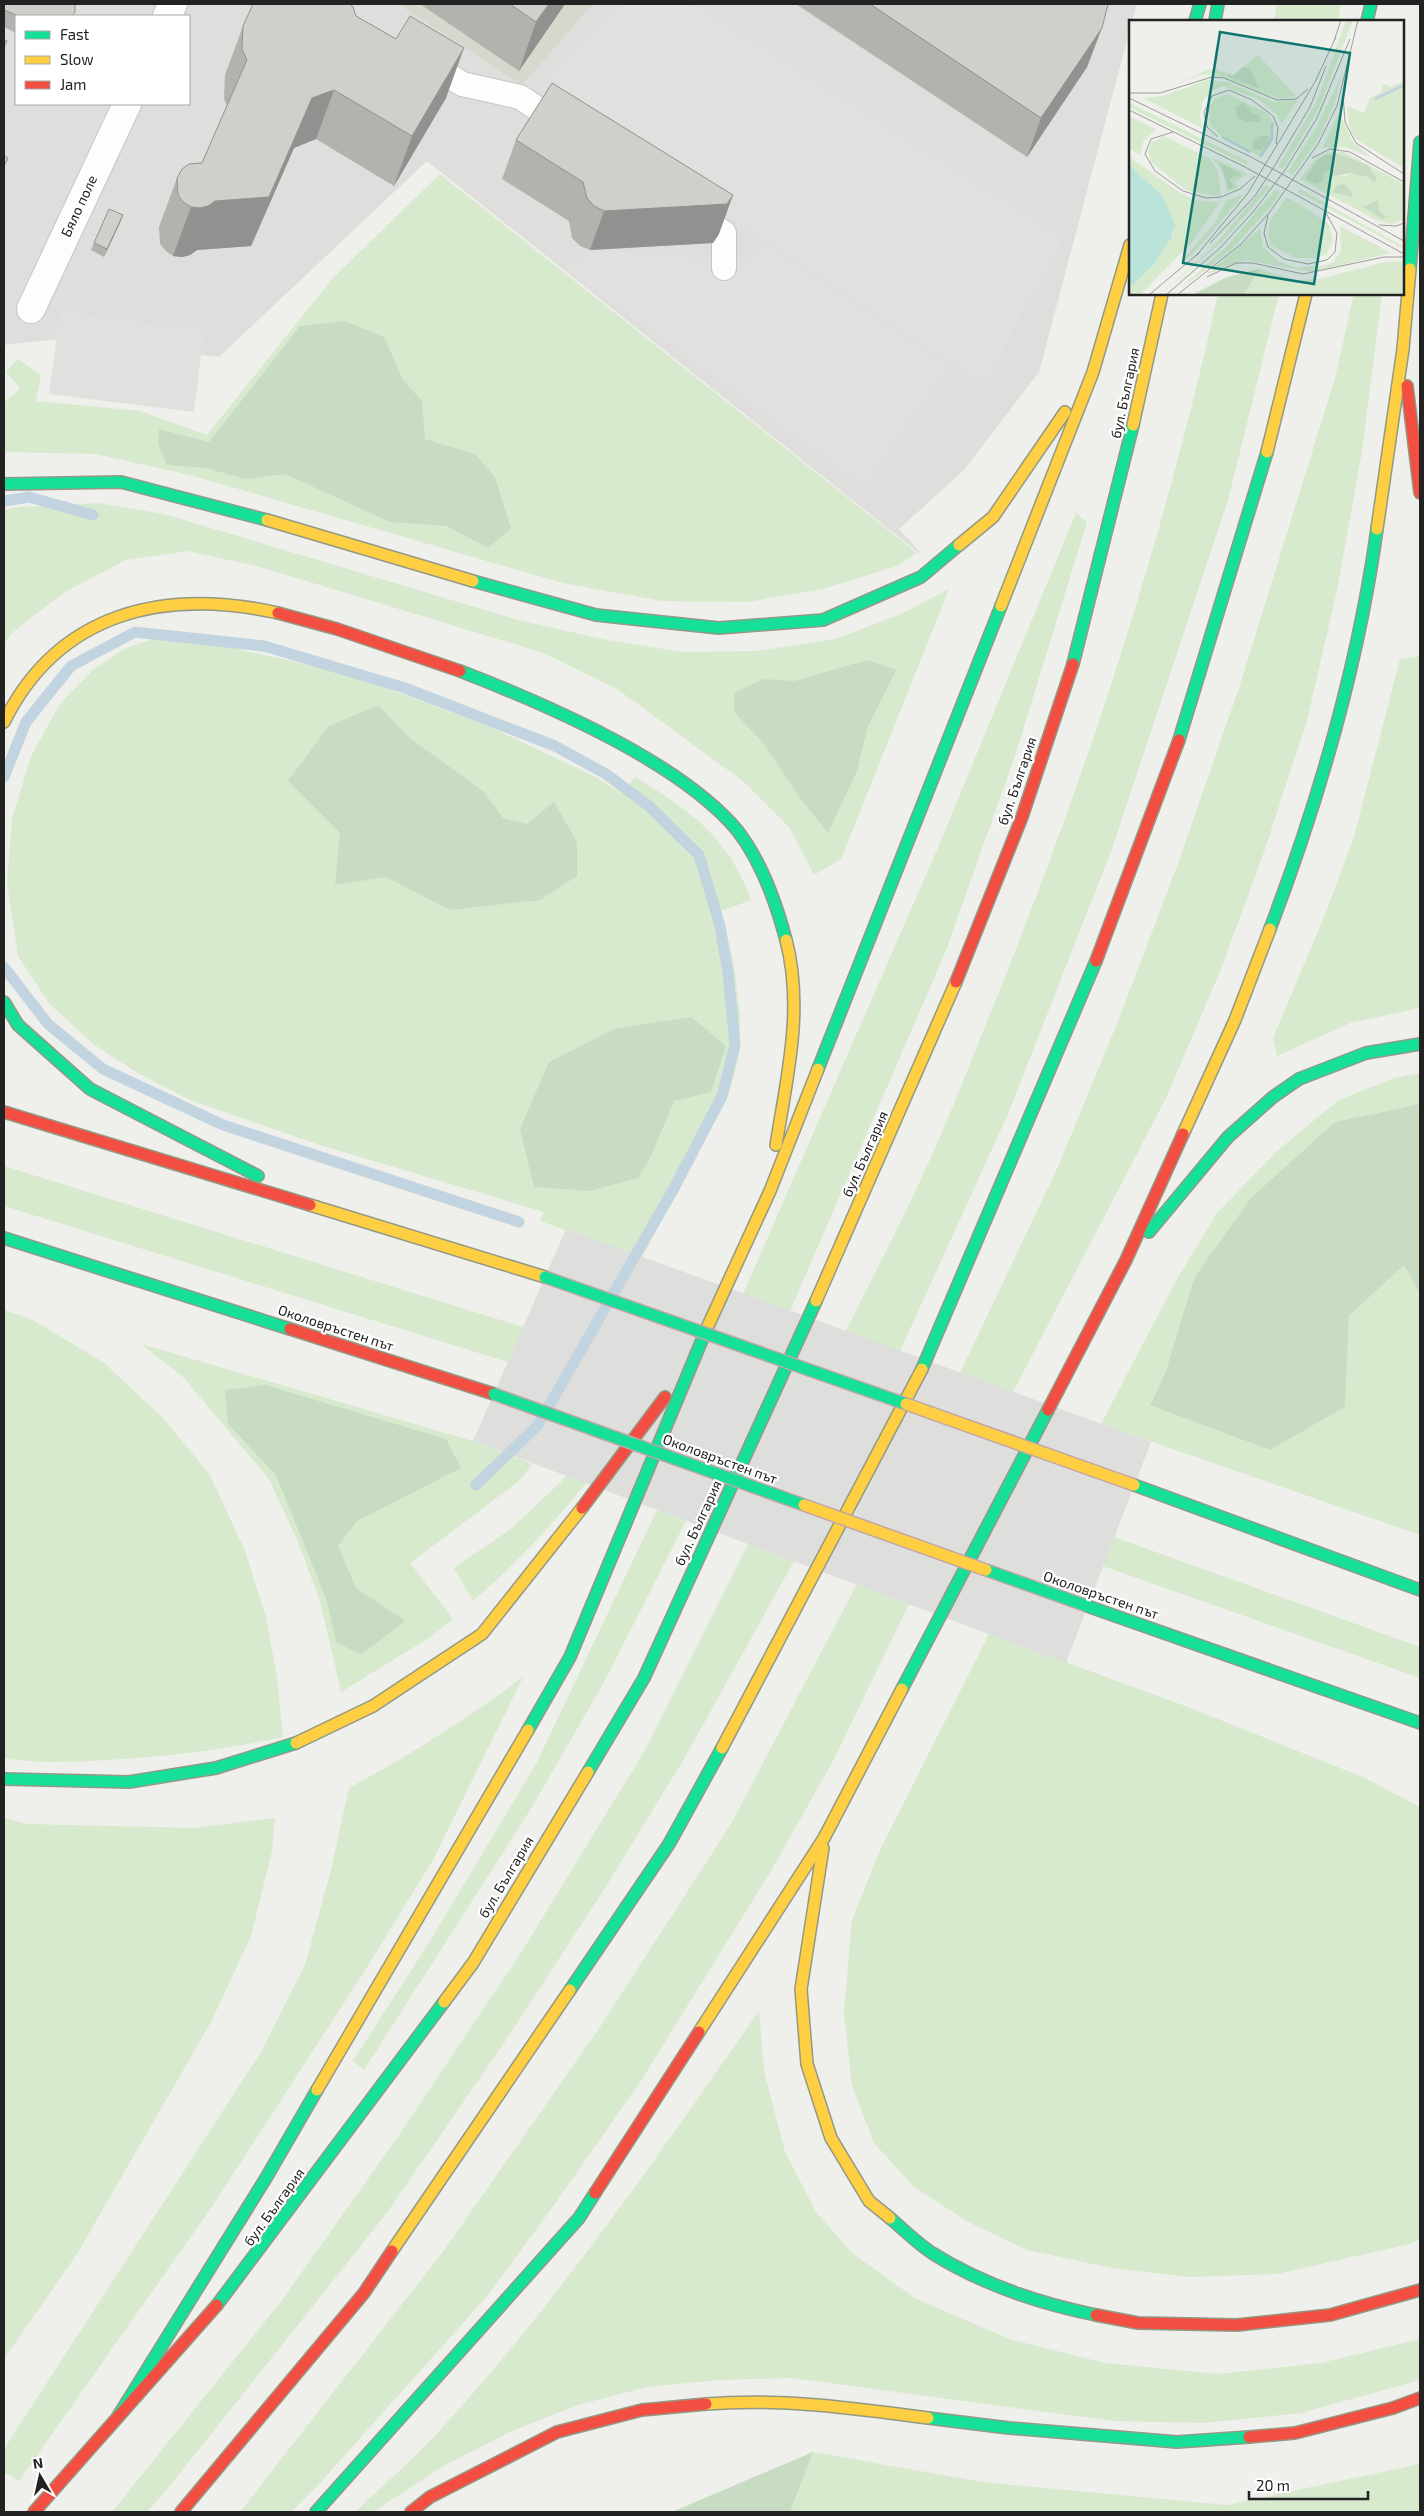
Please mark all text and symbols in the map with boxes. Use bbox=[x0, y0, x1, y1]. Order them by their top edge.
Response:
legend bbox=[15, 15, 190, 105]
inset map bbox=[1129, 20, 1404, 295]
text: Fast bbox=[60, 25, 90, 43]
text: Slow bbox=[60, 50, 94, 68]
text: Jam bbox=[60, 75, 86, 93]
street label: Бяло поле bbox=[57, 172, 100, 239]
street label: бул. България bbox=[1107, 346, 1142, 440]
street label: бул. България bbox=[993, 734, 1040, 827]
street label: бул. България bbox=[838, 1108, 891, 1199]
street label: Околовръстен път bbox=[276, 1301, 396, 1354]
street label: Околовръстен път bbox=[661, 1430, 780, 1487]
street label: бул. България bbox=[670, 1477, 725, 1568]
street label: Околовръстен път bbox=[1041, 1567, 1161, 1622]
street label: бул. България bbox=[474, 1833, 537, 1921]
street label: бул. България bbox=[240, 2164, 308, 2249]
north arrow bbox=[15, 2451, 65, 2501]
text: N bbox=[32, 2453, 44, 2472]
scale bar bbox=[1249, 2468, 1368, 2500]
text: 20 m bbox=[1256, 2476, 1290, 2494]

